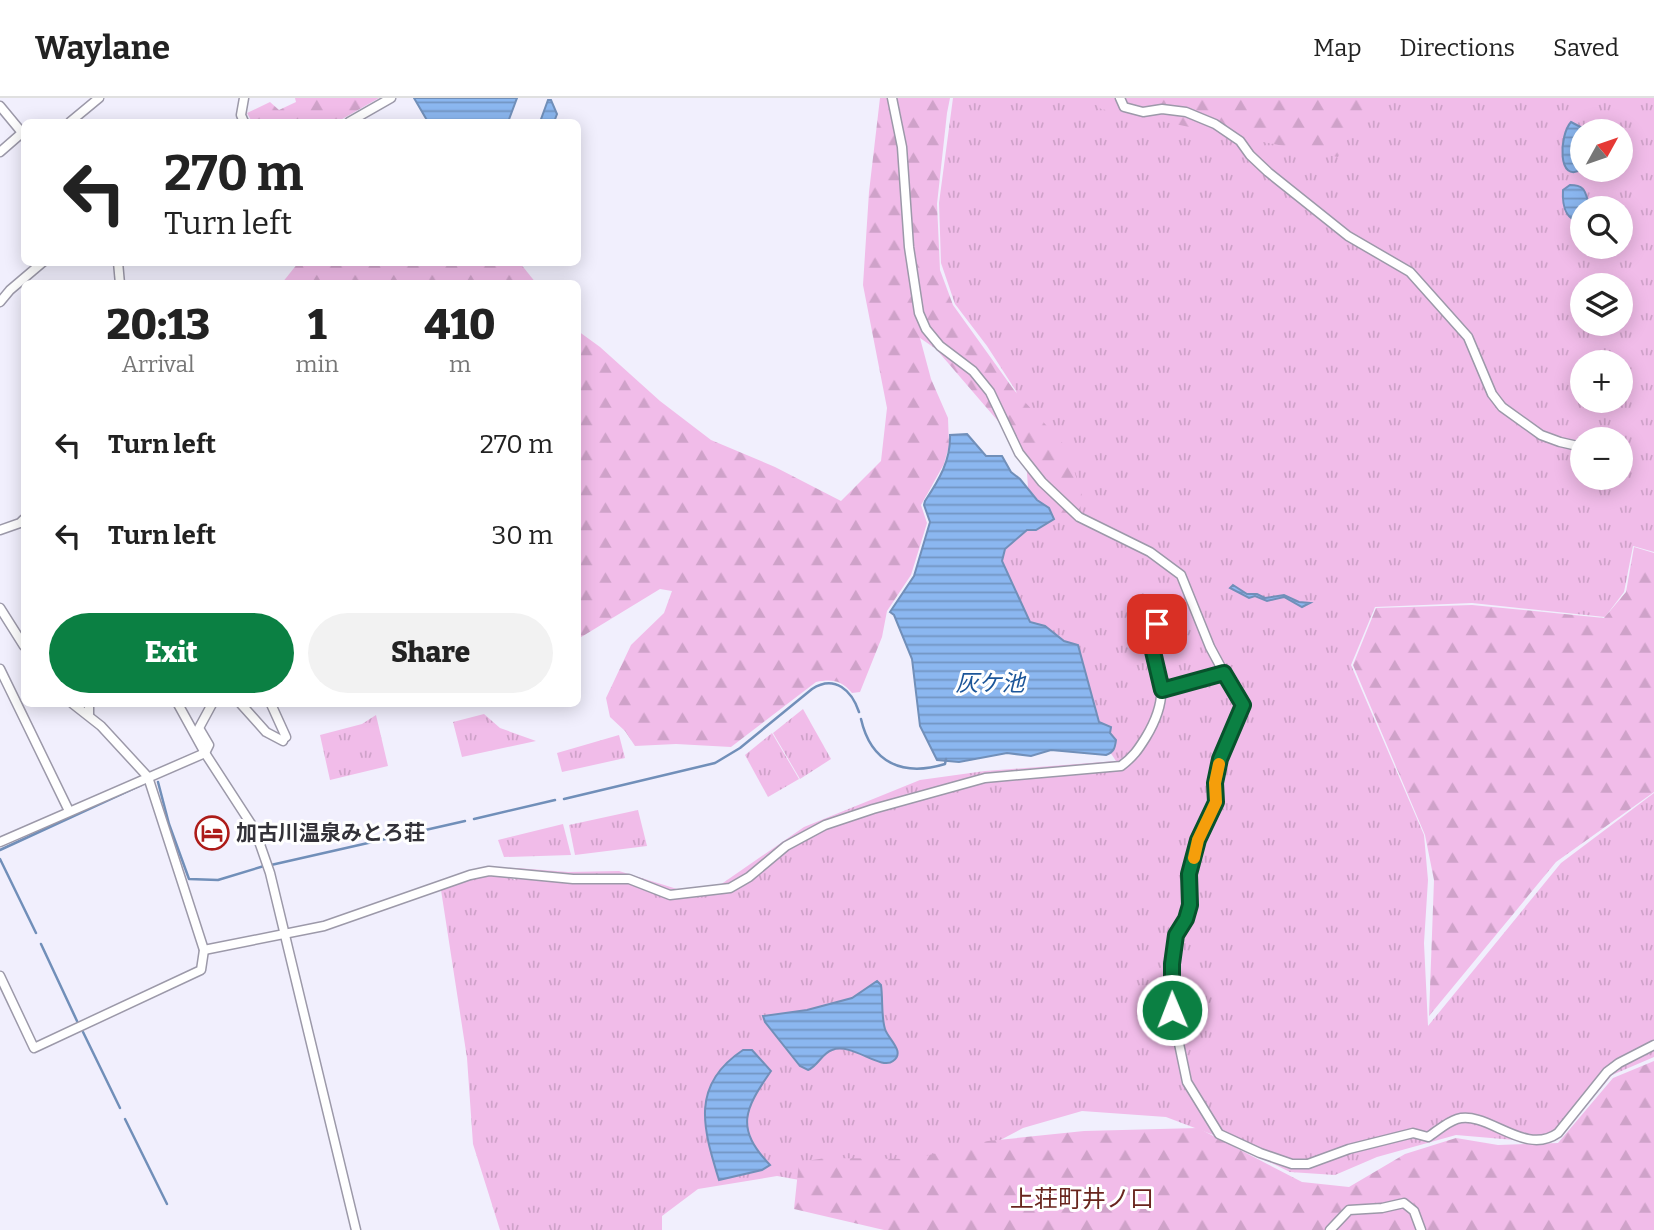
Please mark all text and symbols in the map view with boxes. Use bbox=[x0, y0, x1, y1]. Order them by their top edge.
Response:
text: Waylane bbox=[35, 28, 170, 68]
text: Map bbox=[1313, 34, 1362, 62]
text: Directions bbox=[1400, 34, 1515, 62]
text: Saved bbox=[1553, 34, 1619, 62]
north arrow bbox=[1570, 119, 1633, 182]
map controls bbox=[1570, 119, 1633, 490]
text: 270 m bbox=[164, 144, 304, 203]
icon: left bbox=[49, 147, 140, 238]
button: search bbox=[1570, 196, 1633, 259]
text: Turn left bbox=[164, 204, 292, 242]
button: layers bbox=[1570, 273, 1633, 336]
text: 20:13 bbox=[106, 300, 210, 350]
text: 1 bbox=[308, 300, 327, 350]
text: 410 bbox=[424, 300, 496, 350]
text: Arrival bbox=[122, 350, 195, 378]
text: min bbox=[296, 350, 339, 378]
text: m bbox=[449, 350, 471, 378]
button: + bbox=[1570, 350, 1633, 413]
icon: left bbox=[49, 426, 87, 464]
button: − bbox=[1570, 427, 1633, 490]
text: Turn left bbox=[108, 429, 216, 460]
text: 270 m bbox=[480, 429, 553, 460]
icon: left bbox=[49, 517, 87, 555]
text: Turn left bbox=[108, 520, 216, 551]
text: 30 m bbox=[492, 520, 553, 551]
pin bbox=[1127, 594, 1187, 654]
icon: arrive bbox=[1138, 605, 1176, 643]
button: Exit bbox=[49, 613, 294, 693]
button: Share bbox=[308, 613, 553, 693]
water label: 灰ケ池 bbox=[956, 669, 1027, 697]
hotel icon: 加古川温泉みとろ荘 bbox=[193, 814, 231, 852]
place label: 加古川温泉みとろ荘 bbox=[236, 820, 425, 846]
position arrow bbox=[1135, 973, 1209, 1047]
district label: 上荘町井ノ口 bbox=[1010, 1185, 1154, 1213]

